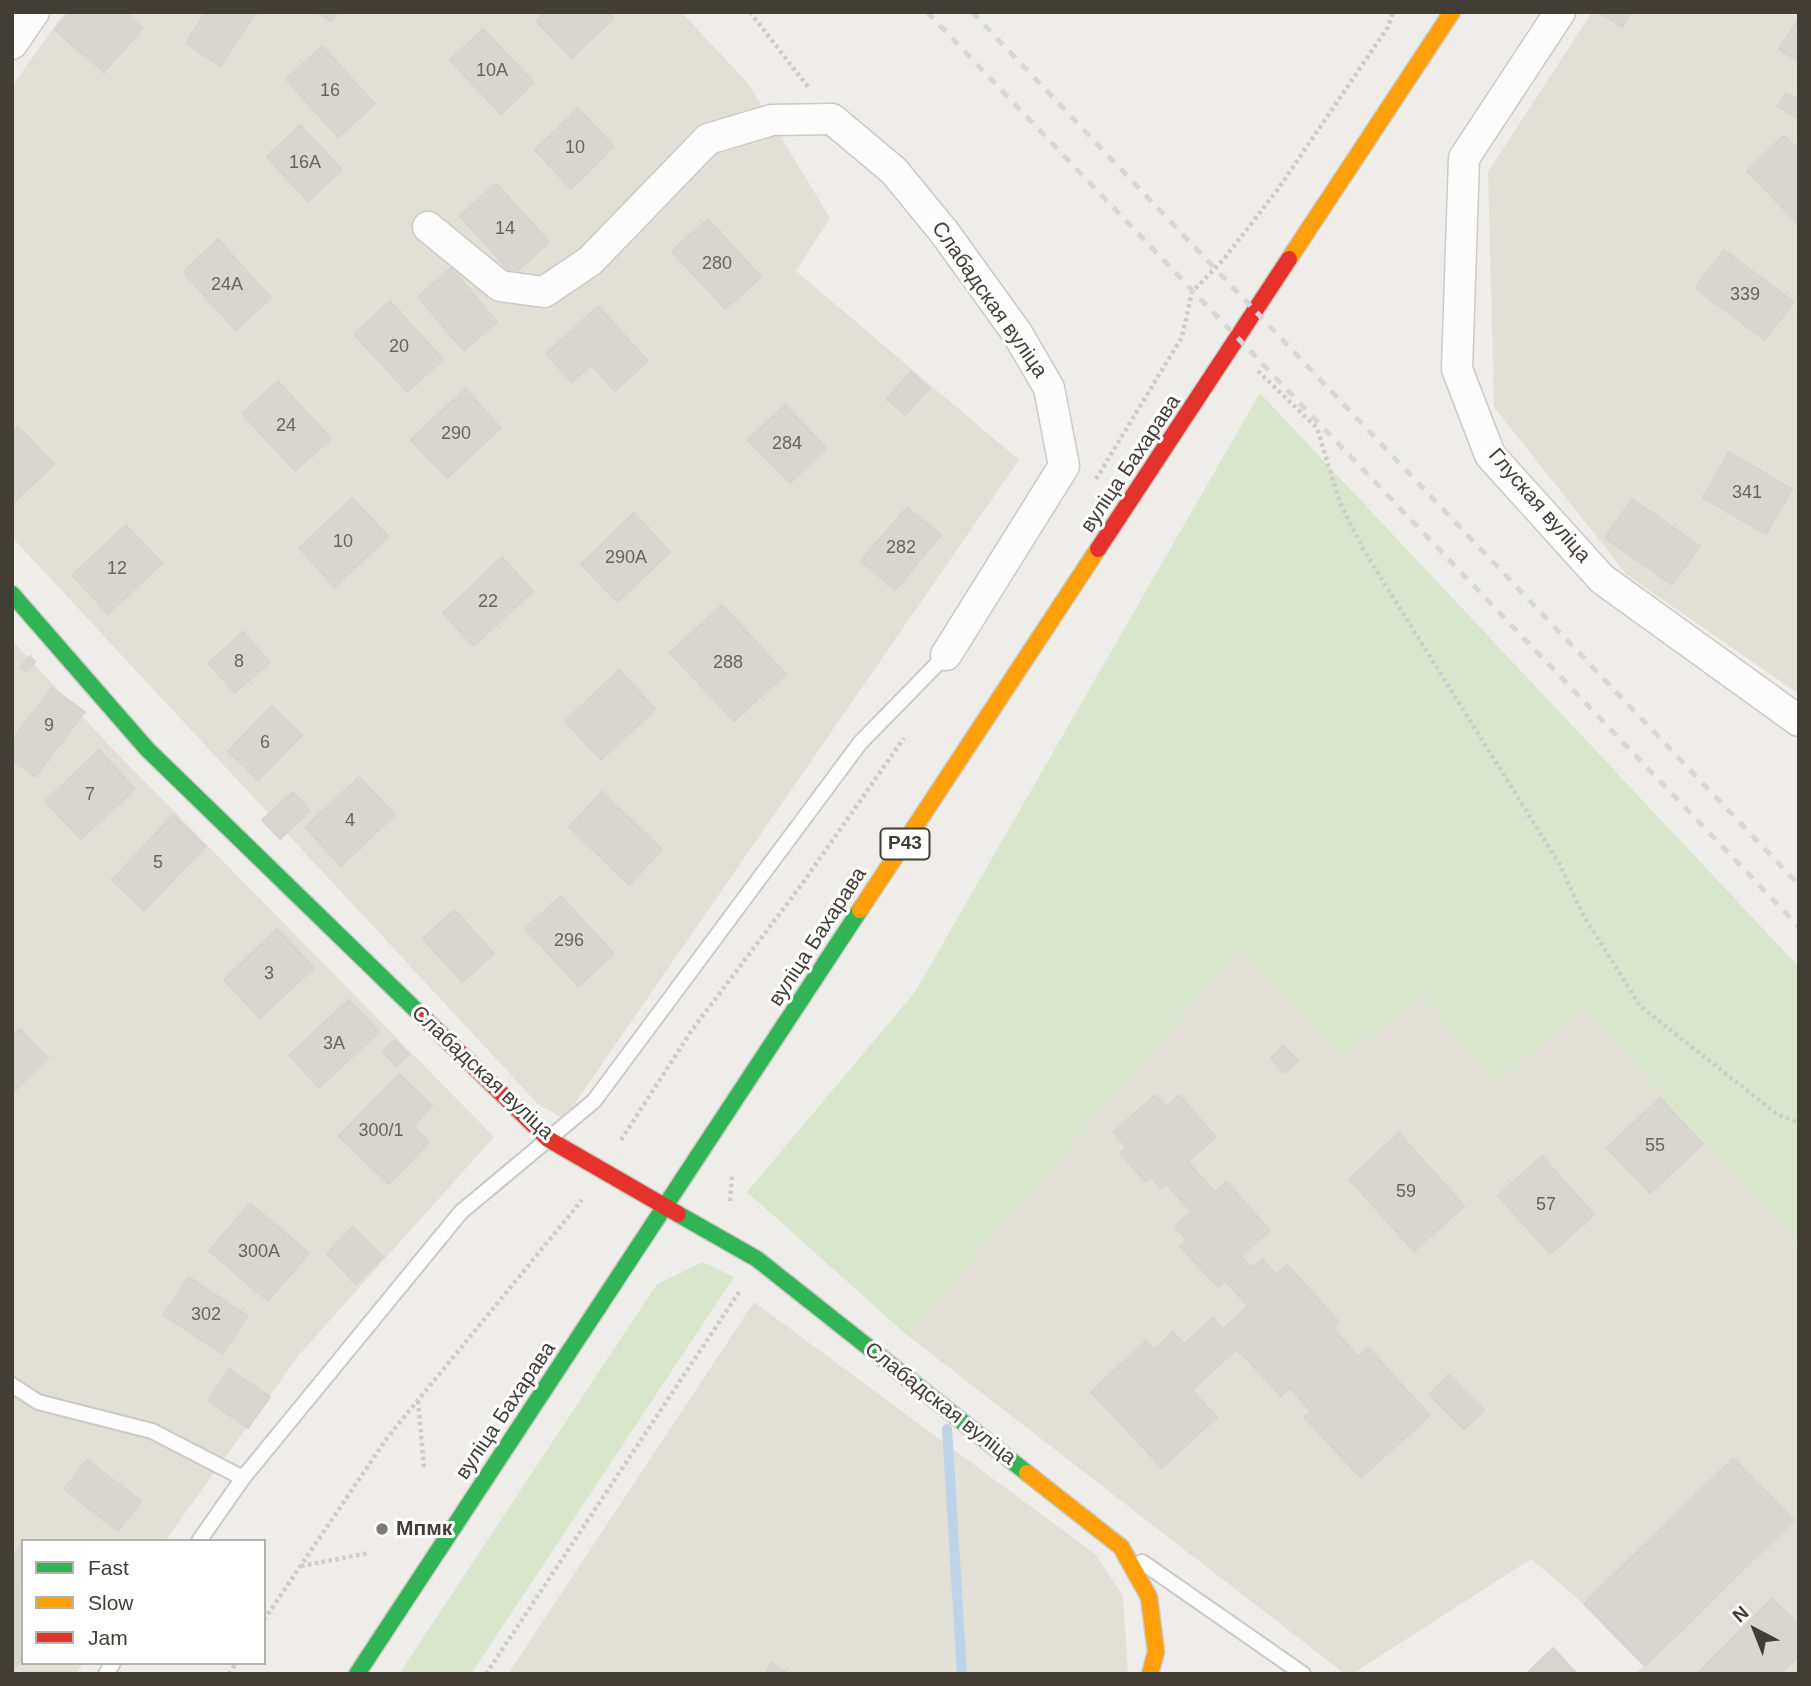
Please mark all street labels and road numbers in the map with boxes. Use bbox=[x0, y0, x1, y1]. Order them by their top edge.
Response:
street label: Слабадская вуліца bbox=[926, 217, 1052, 383]
street label: вуліца Бахарава bbox=[1076, 390, 1186, 538]
street label: Глуская вуліца bbox=[1483, 444, 1595, 568]
road number: Р43 bbox=[880, 828, 930, 860]
street label: вуліца Бахарава bbox=[764, 863, 872, 1011]
street label: Слабадская вуліца bbox=[406, 1001, 558, 1145]
street label: вуліца Бахарава bbox=[451, 1337, 561, 1485]
street label: Слабадская вуліца bbox=[859, 1337, 1021, 1471]

